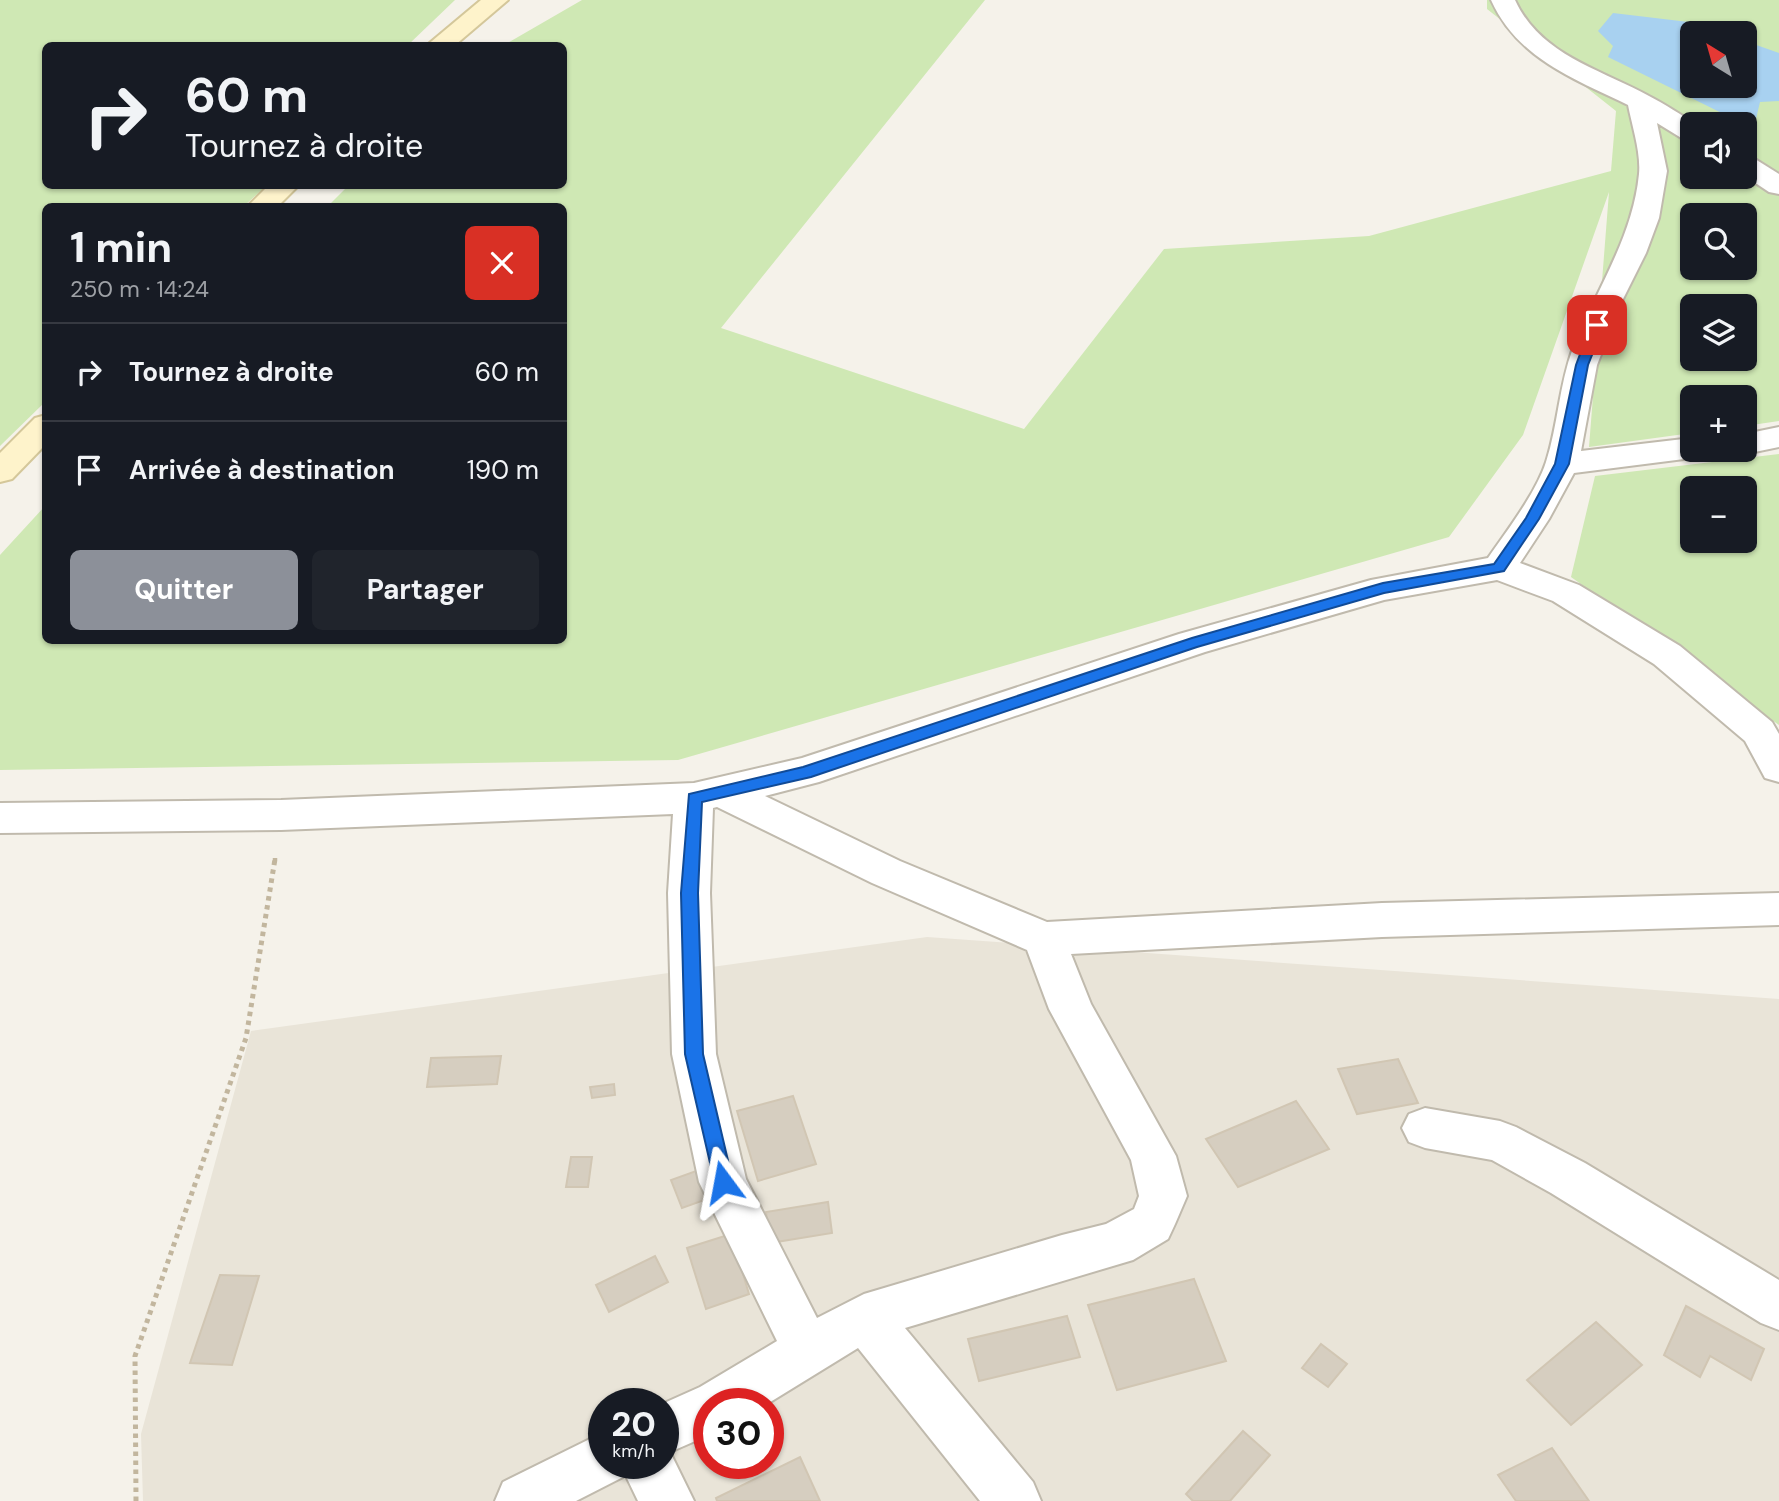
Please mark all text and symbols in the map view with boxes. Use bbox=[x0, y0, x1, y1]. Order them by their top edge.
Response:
north arrow bbox=[1680, 21, 1757, 98]
map controls bbox=[1680, 21, 1757, 553]
text: 60 m bbox=[185, 63, 308, 127]
icon: right bbox=[70, 70, 161, 161]
button: sound bbox=[1680, 112, 1757, 189]
text: Tournez à droite bbox=[185, 125, 423, 167]
button: search bbox=[1680, 203, 1757, 280]
text: 1 min bbox=[70, 220, 172, 275]
button: close bbox=[465, 226, 539, 300]
text: 250 m · 14:24 bbox=[70, 274, 209, 304]
button: layers bbox=[1680, 294, 1757, 371]
pin bbox=[1567, 295, 1627, 355]
icon: arrive bbox=[1578, 306, 1616, 344]
icon: right bbox=[70, 353, 108, 391]
text: Tournez à droite bbox=[129, 355, 334, 389]
text: 60 m bbox=[475, 355, 539, 389]
button: + bbox=[1680, 385, 1757, 462]
icon: arrive bbox=[70, 451, 108, 489]
text: Arrivée à destination bbox=[129, 453, 395, 487]
text: 190 m bbox=[467, 453, 539, 487]
button: − bbox=[1680, 476, 1757, 553]
button: Quitter bbox=[70, 550, 298, 630]
button: Partager bbox=[312, 550, 539, 630]
position arrow bbox=[686, 1145, 760, 1219]
speed limit sign: 30 bbox=[693, 1388, 784, 1479]
text: 20 bbox=[611, 1401, 656, 1447]
text: km/h bbox=[612, 1439, 655, 1463]

